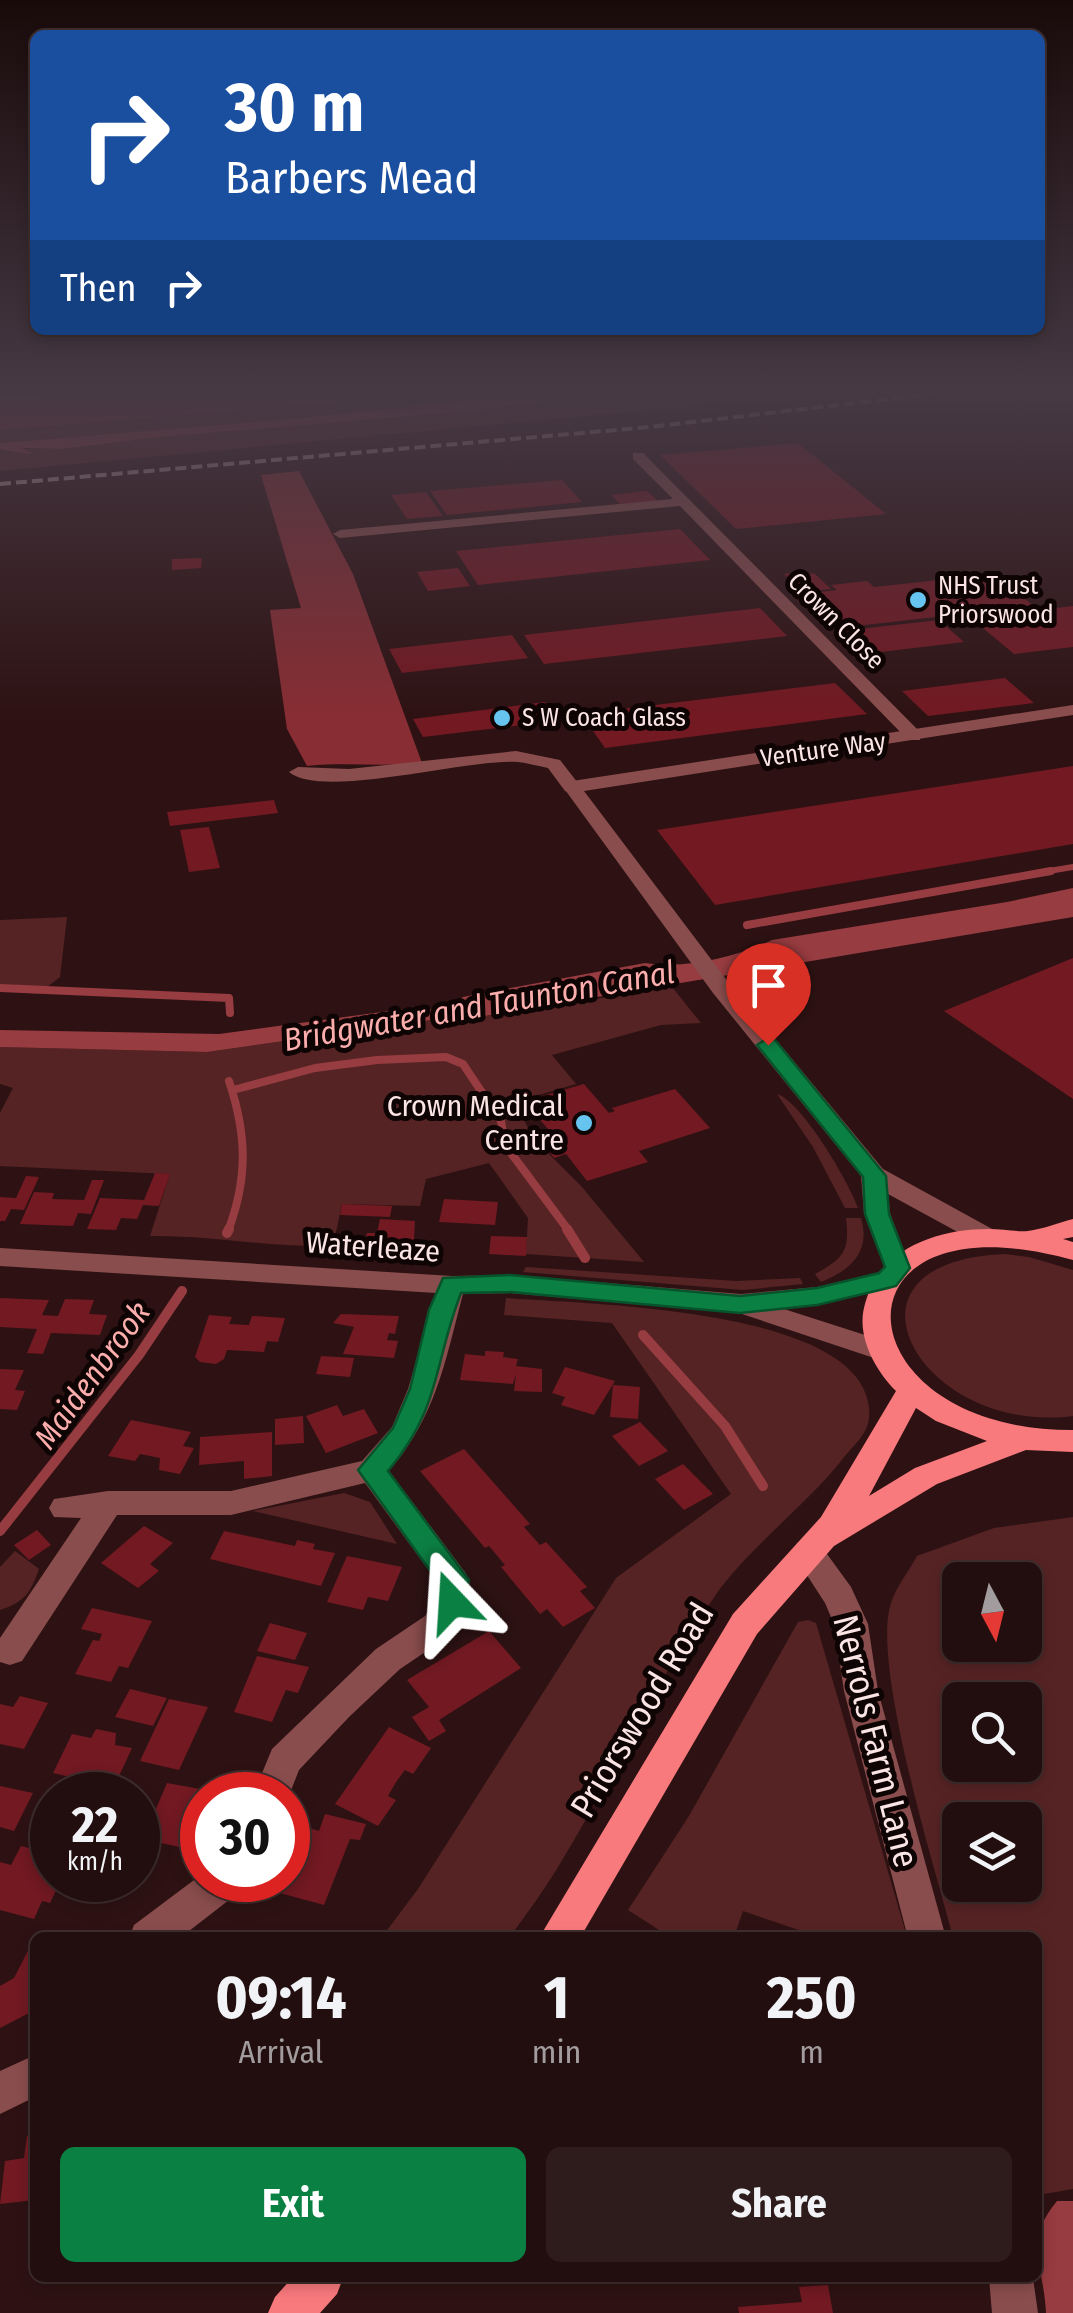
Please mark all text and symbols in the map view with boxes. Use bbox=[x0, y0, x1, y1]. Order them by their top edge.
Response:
text: 30 m bbox=[225, 66, 364, 150]
icon: right bbox=[60, 70, 190, 200]
text: Barbers Mead bbox=[225, 151, 478, 205]
icon: right bbox=[156, 260, 211, 315]
text: Then bbox=[60, 265, 136, 311]
street label: Crown Close bbox=[782, 567, 890, 675]
place label: NHS Trust Priorswood bbox=[938, 571, 1054, 630]
marker: NHS Trust Priorswood bbox=[907, 589, 929, 611]
place label: S W Coach Glass bbox=[522, 703, 686, 733]
marker: S W Coach Glass bbox=[491, 707, 513, 729]
street label: Venture Way bbox=[758, 726, 888, 774]
pin bbox=[726, 943, 811, 1046]
water label: Bridgwater and Taunton Canal bbox=[281, 953, 677, 1059]
icon: arrive bbox=[741, 958, 796, 1013]
place label: Crown Medical Centre bbox=[387, 1088, 564, 1158]
marker: Crown Medical Centre bbox=[573, 1112, 595, 1134]
street label: Waterleaze bbox=[305, 1224, 441, 1270]
water label: Maidenbrook bbox=[26, 1294, 158, 1456]
position arrow bbox=[400, 1550, 504, 1654]
north arrow bbox=[942, 1562, 1042, 1662]
map controls bbox=[942, 1562, 1042, 1902]
street label: Priorswood Road bbox=[561, 1595, 723, 1825]
street label: Nerrols Farm Lane bbox=[824, 1610, 928, 1872]
button: search bbox=[942, 1682, 1042, 1782]
speed limit sign: 30 bbox=[180, 1772, 310, 1902]
text: 22 bbox=[72, 1795, 118, 1855]
button: layers bbox=[942, 1802, 1042, 1902]
text: km/h bbox=[67, 1847, 123, 1877]
text: 09:14 bbox=[215, 1962, 347, 2034]
text: 1 bbox=[544, 1962, 569, 2034]
text: 250 bbox=[767, 1962, 857, 2034]
text: Arrival bbox=[238, 2033, 323, 2071]
text: min bbox=[532, 2033, 581, 2071]
text: m bbox=[799, 2033, 824, 2071]
button: Exit bbox=[60, 2147, 526, 2262]
button: Share bbox=[546, 2147, 1012, 2262]

